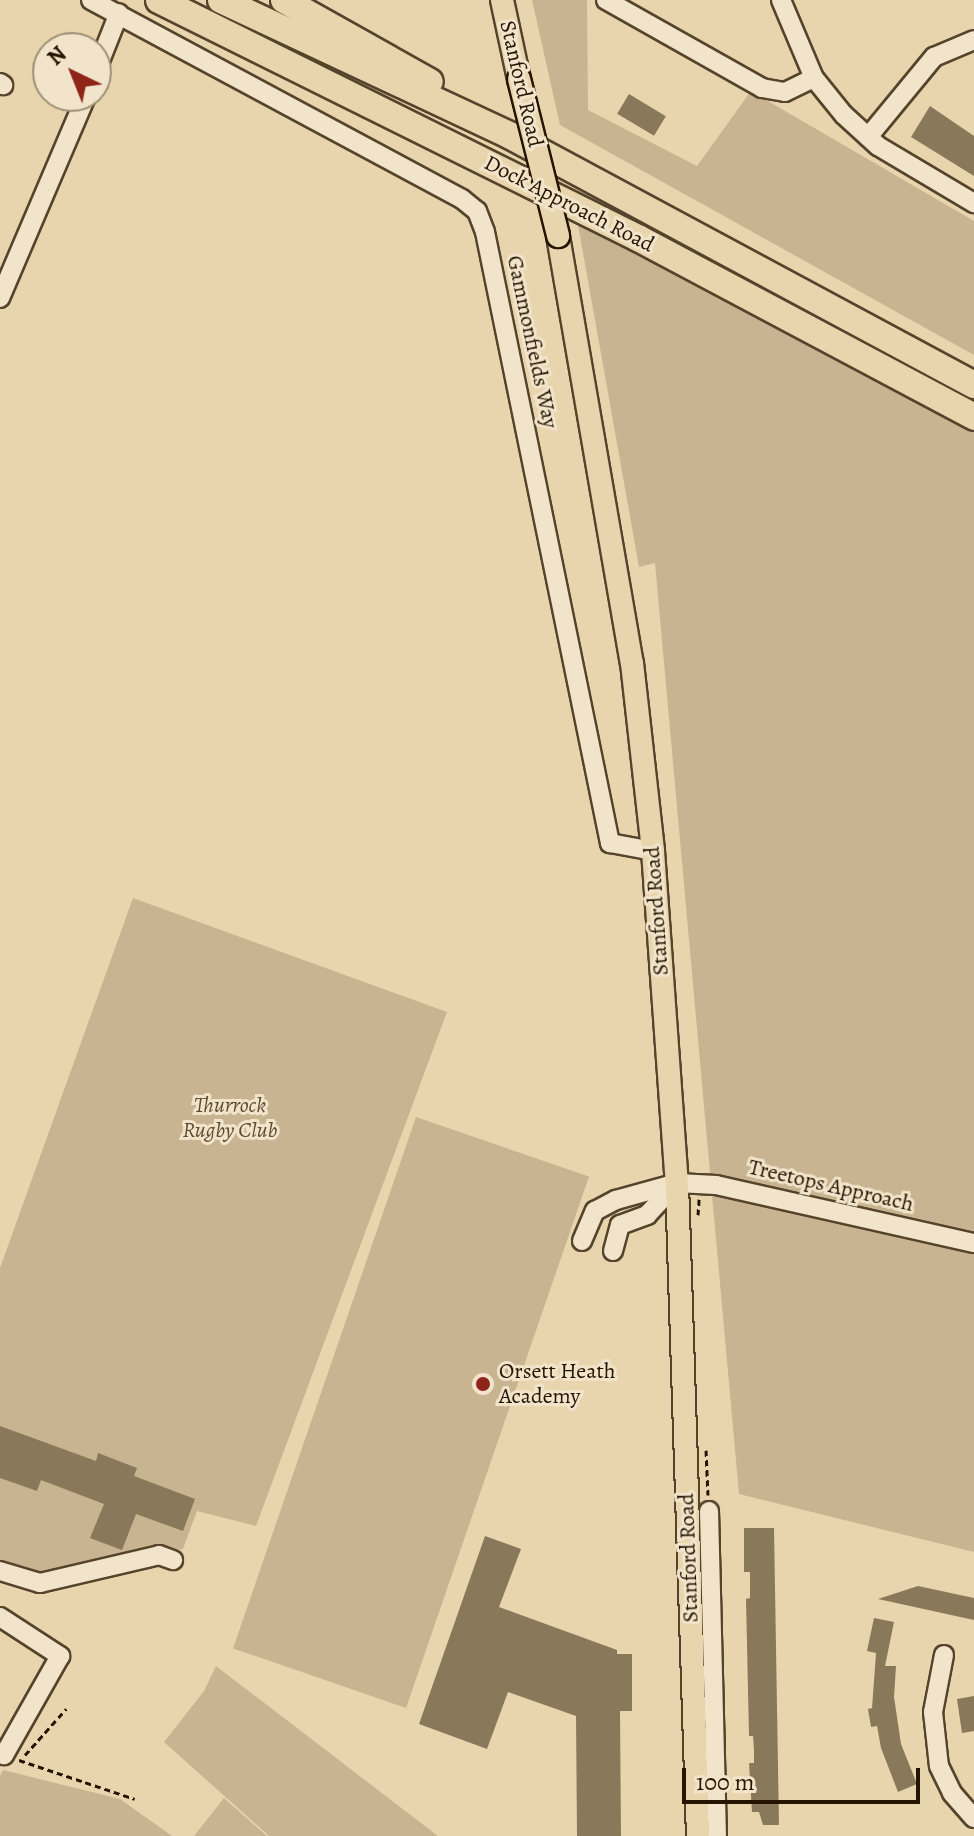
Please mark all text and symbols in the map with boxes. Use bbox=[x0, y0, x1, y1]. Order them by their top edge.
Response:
street label: Stanford Road bbox=[494, 18, 548, 150]
north arrow bbox=[32, 32, 112, 112]
text: N bbox=[41, 39, 73, 72]
street label: Dock Approach Road bbox=[480, 150, 658, 258]
street label: Gammonfields Way bbox=[501, 253, 563, 431]
street label: Stanford Road bbox=[639, 846, 675, 976]
park label: Thurrock Rugby Club bbox=[182, 1092, 278, 1144]
street label: Treetops Approach bbox=[746, 1154, 916, 1218]
place label: Orsett Heath Academy bbox=[499, 1358, 615, 1410]
marker: Orsett Heath Academy bbox=[474, 1375, 492, 1393]
street label: Stanford Road bbox=[674, 1493, 704, 1623]
scale bar bbox=[686, 1752, 924, 1802]
text: 100 m bbox=[696, 1766, 755, 1798]

